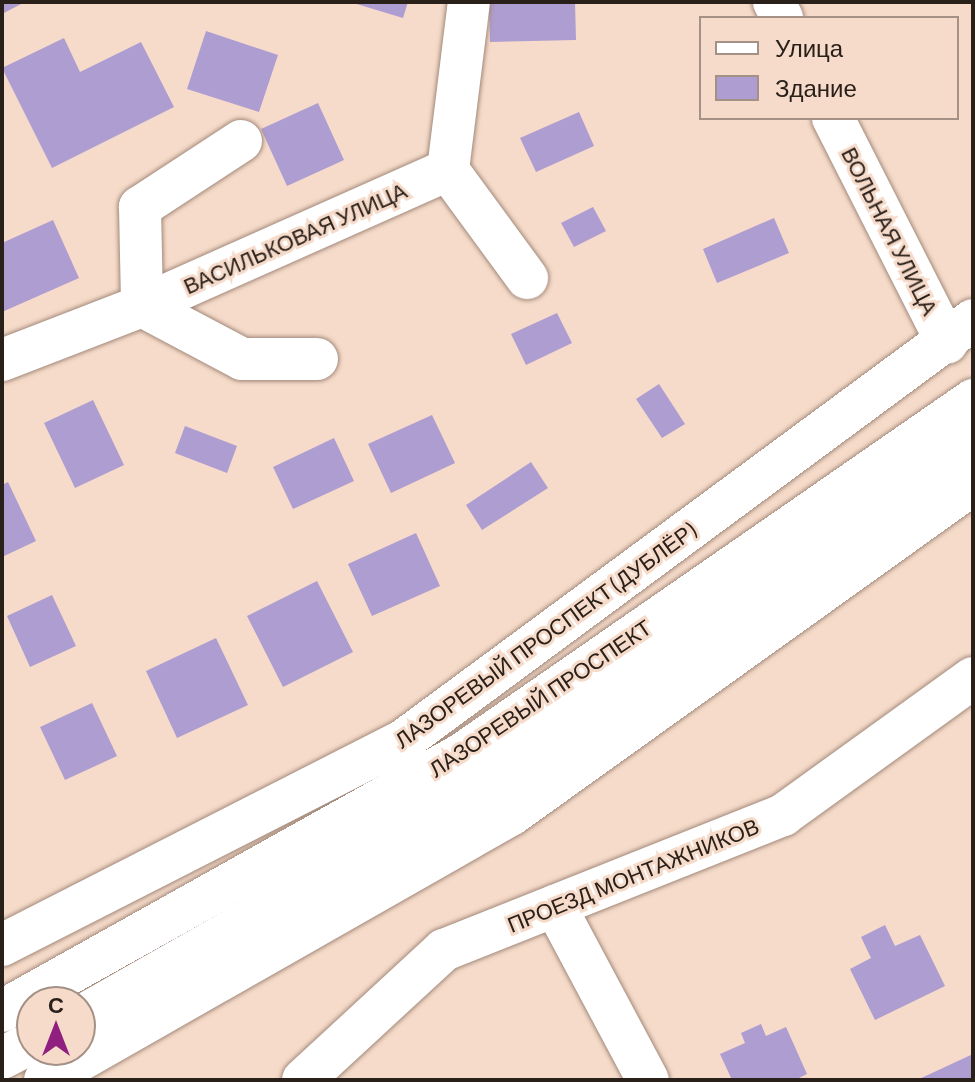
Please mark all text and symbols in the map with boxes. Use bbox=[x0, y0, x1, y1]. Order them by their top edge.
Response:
legend bbox=[699, 16, 959, 120]
text: Улица bbox=[775, 33, 843, 62]
text: Здание bbox=[775, 73, 857, 102]
street label: ВОЛЬНАЯ УЛИЦА bbox=[836, 143, 944, 319]
street label: ВАСИЛЬКОВАЯ УЛИЦА bbox=[179, 177, 411, 299]
street label: ЛАЗОРЕВЫЙ ПРОСПЕКТ (ДУБЛЁР) bbox=[389, 517, 701, 753]
street label: ЛАЗОРЕВЫЙ ПРОСПЕКТ bbox=[424, 614, 656, 782]
street label: ПРОЕЗД МОНТАЖНИКОВ bbox=[503, 812, 763, 938]
north arrow bbox=[16, 986, 96, 1066]
text: С bbox=[48, 991, 64, 1017]

